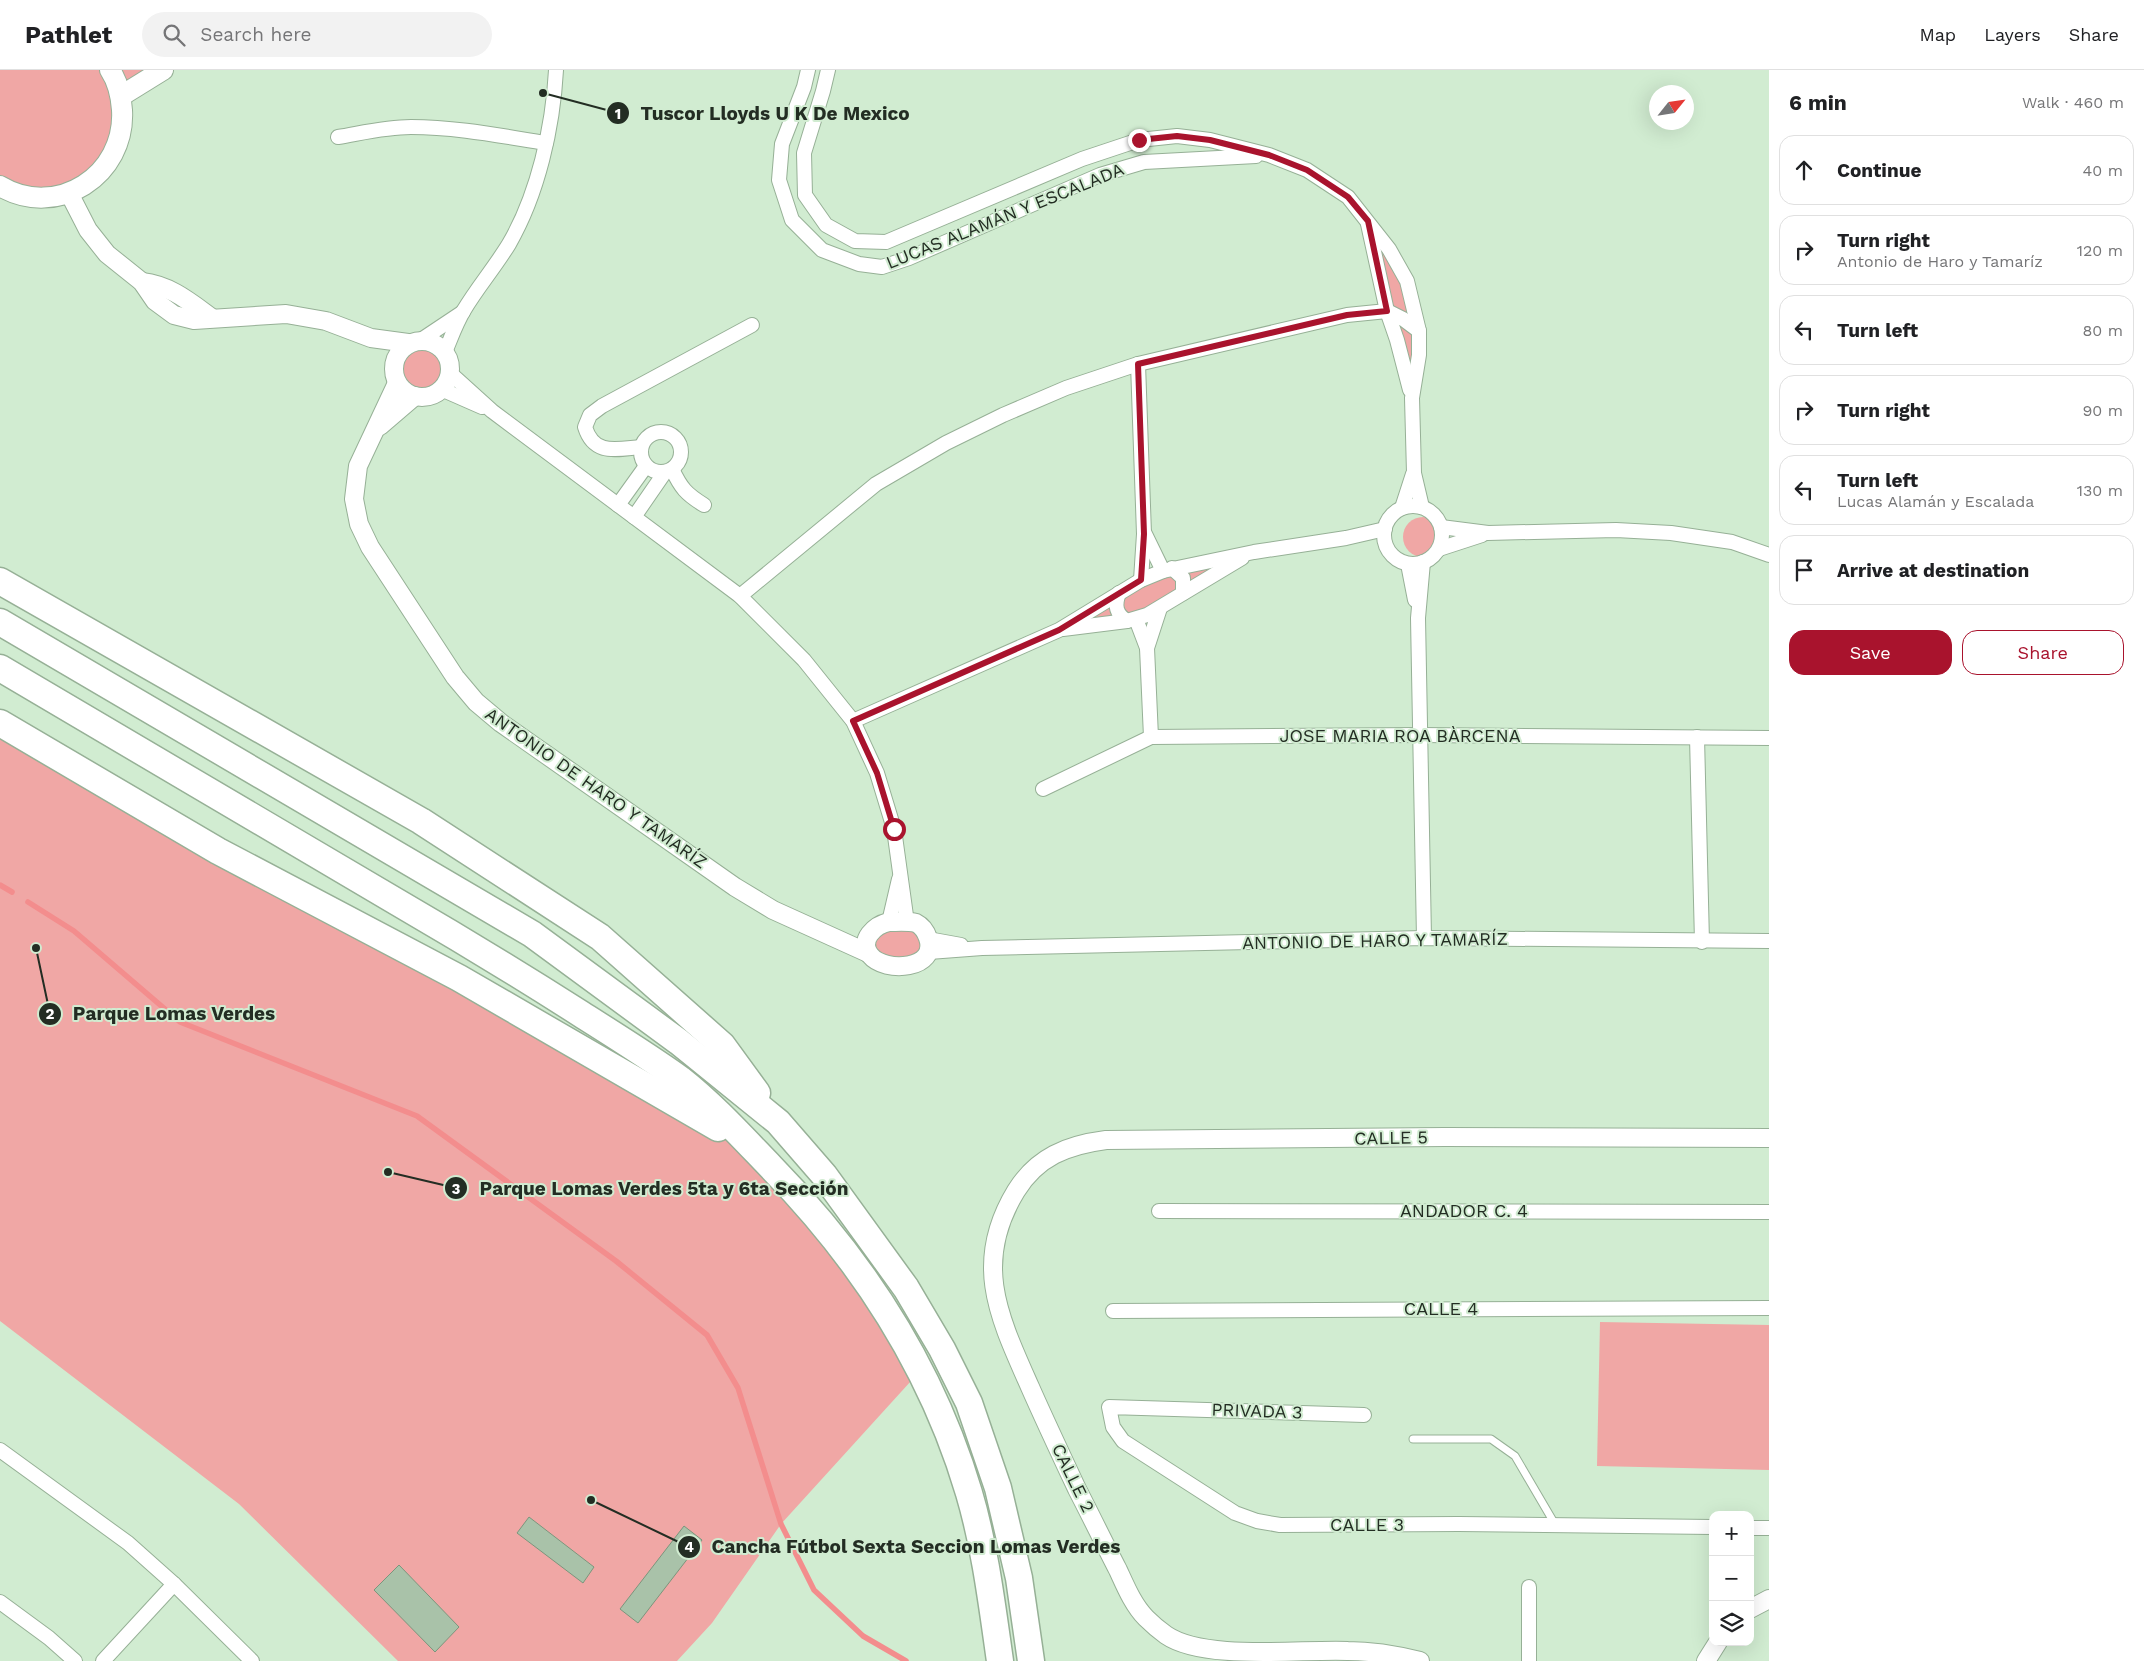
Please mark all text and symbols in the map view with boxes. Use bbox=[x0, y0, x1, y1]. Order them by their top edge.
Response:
search box bbox=[142, 12, 492, 57]
text: Pathlet bbox=[25, 21, 112, 49]
icon: search bbox=[160, 21, 188, 49]
text: Search here bbox=[200, 23, 312, 46]
text: Map bbox=[1919, 24, 1956, 45]
text: Layers bbox=[1984, 24, 2041, 45]
text: Share bbox=[2069, 24, 2119, 45]
north arrow bbox=[1649, 85, 1694, 130]
text: 6 min bbox=[1789, 90, 1847, 115]
text: Walk · 460 m bbox=[2022, 93, 2124, 112]
callout: Tuscor Lloyds U K De Mexico bbox=[606, 96, 920, 130]
text: Tuscor Lloyds U K De Mexico bbox=[640, 102, 910, 125]
text: 1 bbox=[615, 105, 621, 123]
route end bbox=[1128, 129, 1151, 152]
icon: ahead bbox=[1790, 156, 1818, 184]
street label: LUCAS ALAMÁN Y ESCALADA bbox=[883, 158, 1127, 273]
text: Continue bbox=[1837, 159, 1921, 182]
text: 40 m bbox=[2083, 161, 2123, 180]
text: Turn right bbox=[1837, 229, 1930, 252]
icon: right bbox=[1790, 236, 1818, 264]
text: 120 m bbox=[2077, 241, 2123, 260]
text: Antonio de Haro y Tamaríz bbox=[1837, 252, 2043, 271]
icon: left bbox=[1790, 316, 1818, 344]
text: Turn left bbox=[1837, 319, 1918, 342]
text: 80 m bbox=[2082, 321, 2123, 340]
icon: right bbox=[1790, 396, 1818, 424]
text: Turn right bbox=[1837, 399, 1930, 422]
text: 90 m bbox=[2082, 401, 2123, 420]
text: Turn left bbox=[1837, 469, 1918, 492]
icon: left bbox=[1790, 476, 1818, 504]
text: 130 m bbox=[2077, 481, 2123, 500]
text: Lucas Alamán y Escalada bbox=[1837, 492, 2034, 511]
icon: arrive bbox=[1790, 556, 1818, 584]
text: Arrive at destination bbox=[1837, 559, 2029, 582]
button: Save bbox=[1789, 630, 1952, 675]
button: Share bbox=[1962, 630, 2124, 675]
street label: ANTONIO DE HARO Y TAMARÍZ bbox=[481, 703, 711, 872]
street label: JOSE MARIA ROA BÀRCENA bbox=[1279, 725, 1521, 746]
route start bbox=[883, 818, 906, 841]
street label: ANTONIO DE HARO Y TAMARÍZ bbox=[1242, 928, 1508, 953]
callout: Parque Lomas Verdes bbox=[38, 997, 286, 1031]
text: Parque Lomas Verdes bbox=[73, 1002, 275, 1025]
text: 2 bbox=[46, 1005, 55, 1023]
street label: CALLE 5 bbox=[1354, 1126, 1428, 1149]
callout: Parque Lomas Verdes 5ta y 6ta Sección bbox=[444, 1171, 859, 1205]
text: Parque Lomas Verdes 5ta y 6ta Sección bbox=[479, 1177, 849, 1200]
text: 3 bbox=[452, 1180, 461, 1198]
street label: ANDADOR C. 4 bbox=[1400, 1200, 1528, 1221]
street label: CALLE 4 bbox=[1404, 1298, 1478, 1319]
street label: PRIVADA 3 bbox=[1211, 1398, 1303, 1423]
street label: CALLE 2 bbox=[1048, 1440, 1099, 1516]
map controls bbox=[1709, 1511, 1754, 1646]
button: + bbox=[1709, 1511, 1754, 1556]
street label: CALLE 3 bbox=[1330, 1514, 1404, 1535]
callout: Cancha Fútbol Sexta Seccion Lomas Verdes bbox=[676, 1530, 1131, 1564]
text: Cancha Fútbol Sexta Seccion Lomas Verdes bbox=[712, 1535, 1120, 1558]
text: 4 bbox=[684, 1538, 694, 1556]
button: − bbox=[1709, 1556, 1754, 1601]
button: layers bbox=[1709, 1601, 1754, 1646]

